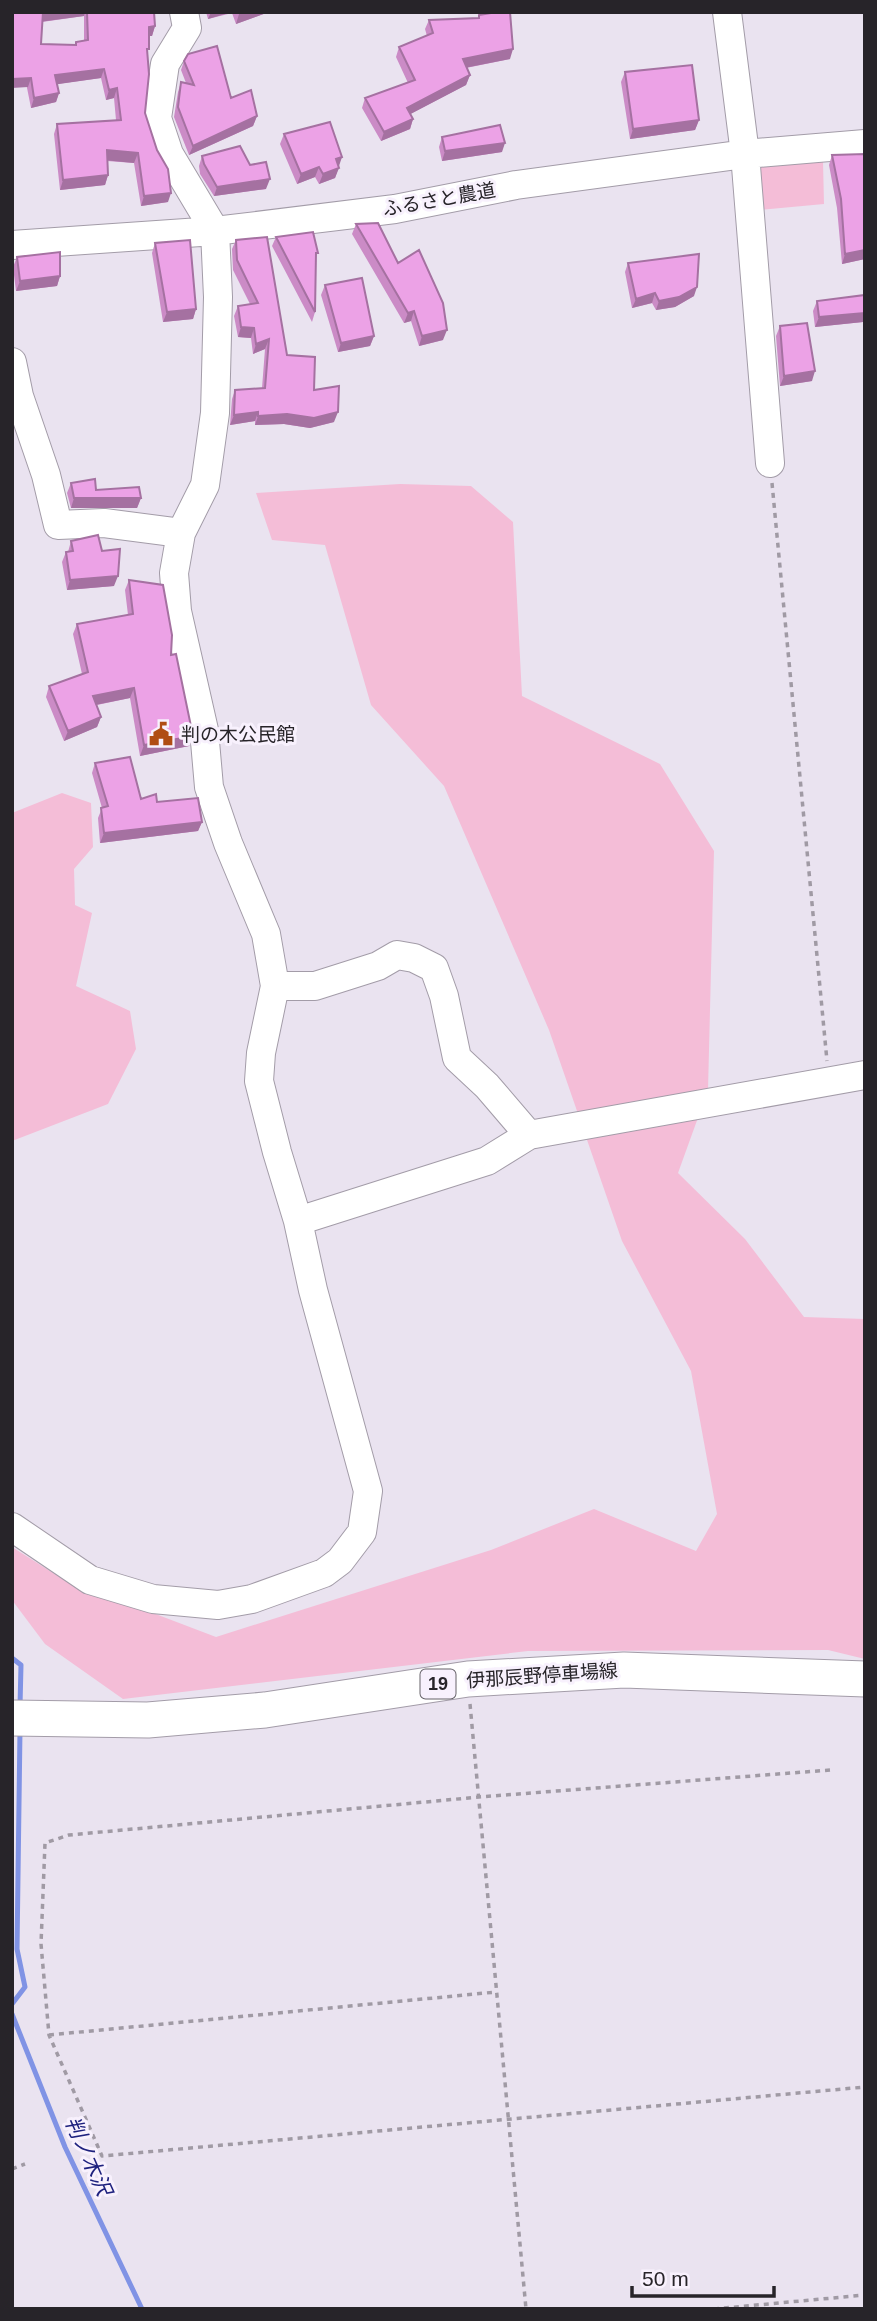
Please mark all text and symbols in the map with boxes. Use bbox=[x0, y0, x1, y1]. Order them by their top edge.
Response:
street label: ふるさと農道 bbox=[381, 179, 497, 220]
public building icon: 判の木公民館 bbox=[147, 720, 175, 748]
place label: 判の木公民館 bbox=[181, 724, 295, 745]
street label: 伊那辰野停車場線 bbox=[465, 1660, 619, 1691]
road number: 19 bbox=[420, 1670, 456, 1699]
water label: 判ノ木沢 bbox=[61, 2113, 117, 2202]
scale bar bbox=[632, 2254, 774, 2298]
text: 50 m bbox=[642, 2267, 689, 2290]

